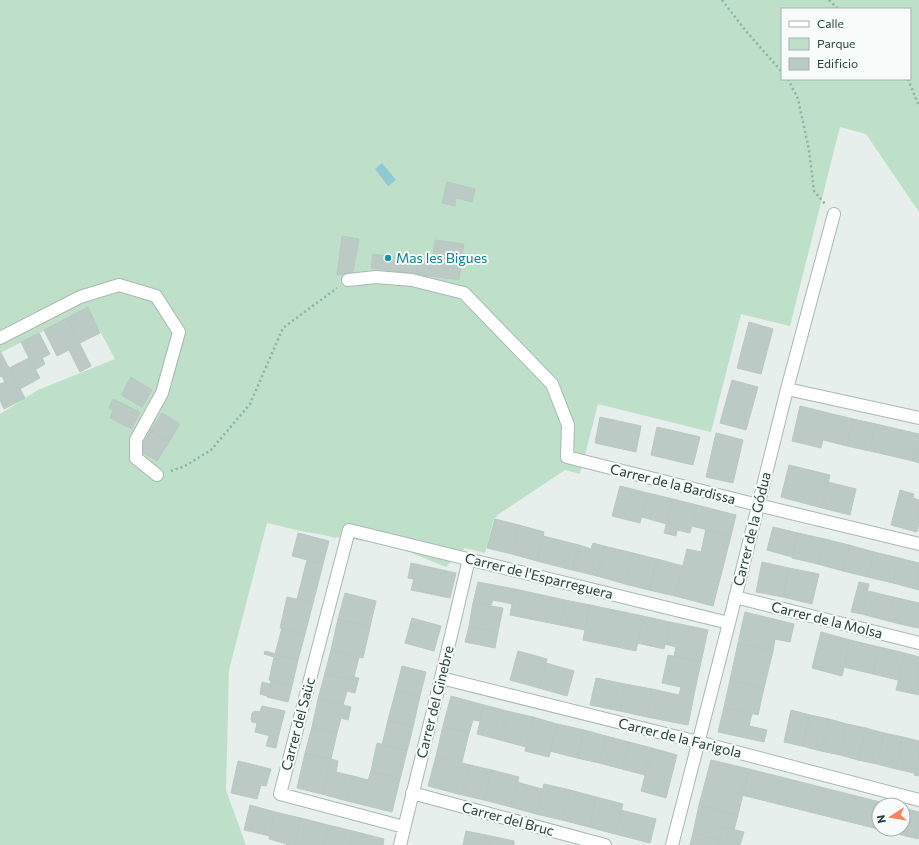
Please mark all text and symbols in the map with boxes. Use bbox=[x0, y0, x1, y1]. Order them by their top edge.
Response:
legend bbox=[781, 8, 911, 80]
text: Calle bbox=[817, 16, 844, 30]
text: Parque bbox=[817, 36, 855, 50]
text: Edificio bbox=[817, 56, 858, 70]
place label: Mas les Bigues bbox=[396, 249, 487, 266]
marker: Mas les Bigues bbox=[383, 253, 393, 263]
street label: Carrer de la Bardissa bbox=[609, 460, 738, 507]
street label: Carrer de la Gódua bbox=[729, 470, 774, 588]
street label: Carrer de l'Esparreguera bbox=[463, 549, 615, 602]
street label: Carrer de la Molsa bbox=[770, 597, 885, 642]
street label: Carrer del Ginebre bbox=[412, 644, 457, 760]
street label: Carrer del Saüc bbox=[277, 675, 318, 772]
street label: Carrer de la Farigola bbox=[617, 714, 743, 761]
north arrow bbox=[871, 797, 911, 837]
street label: Carrer del Bruc bbox=[460, 798, 556, 839]
text: N bbox=[874, 814, 888, 825]

